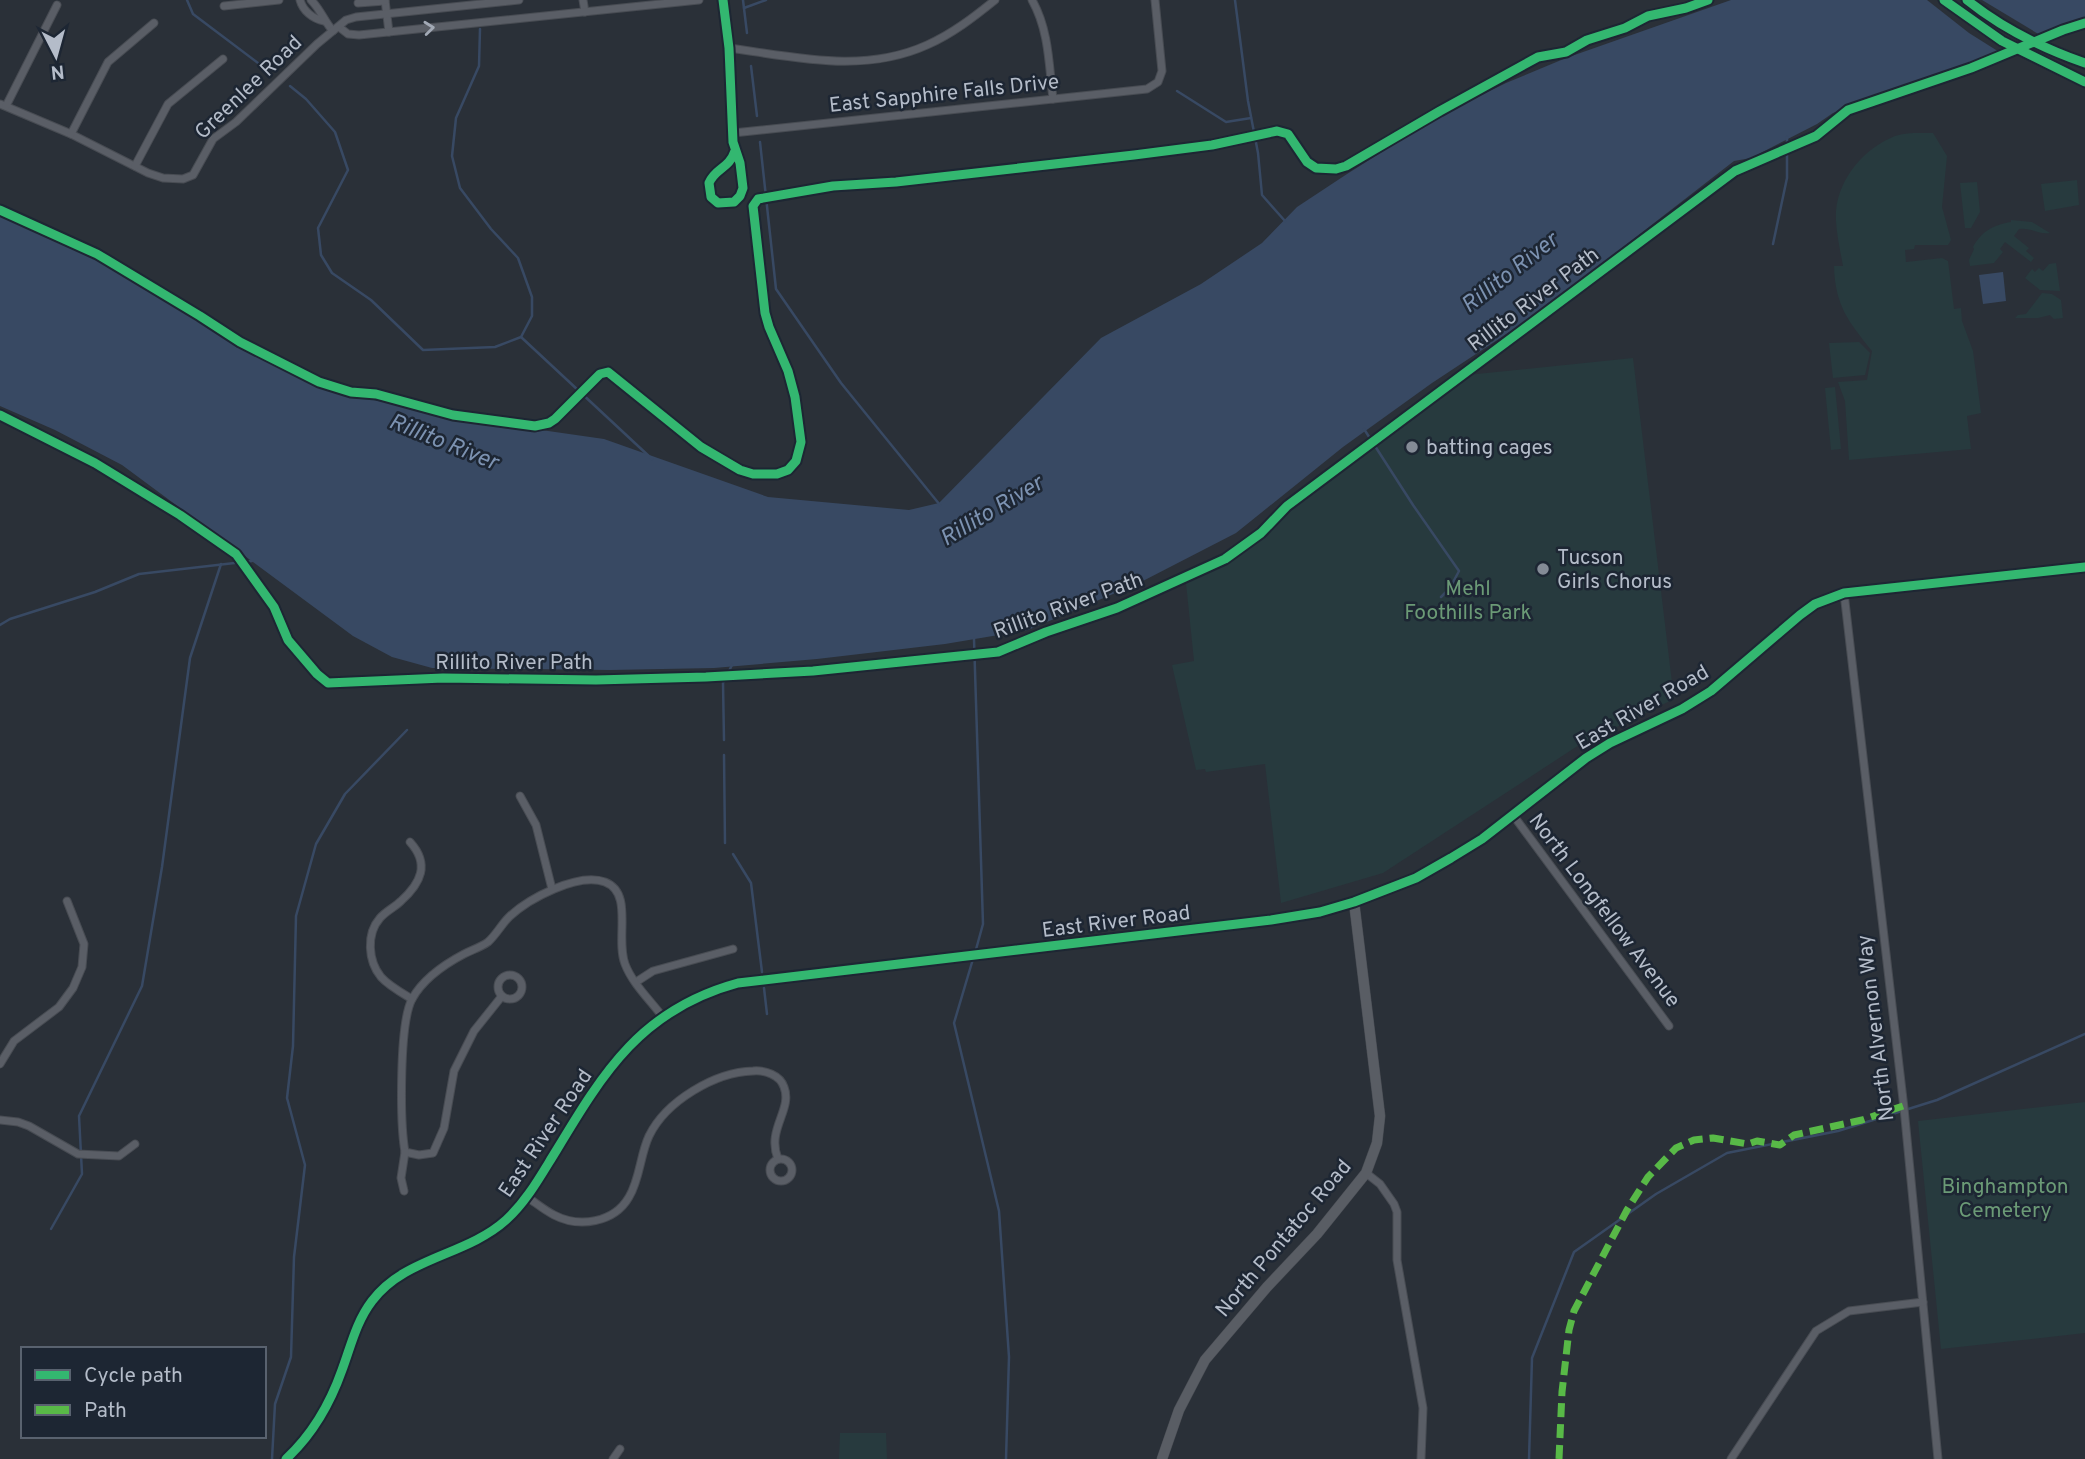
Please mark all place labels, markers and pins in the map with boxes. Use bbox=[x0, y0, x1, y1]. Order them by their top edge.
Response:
place label: batting cages bbox=[1426, 435, 1553, 462]
marker: batting cages bbox=[1404, 439, 1420, 455]
place label: Tucson Girls Chorus bbox=[1557, 545, 1672, 596]
marker: Tucson Girls Chorus bbox=[1535, 561, 1551, 577]

